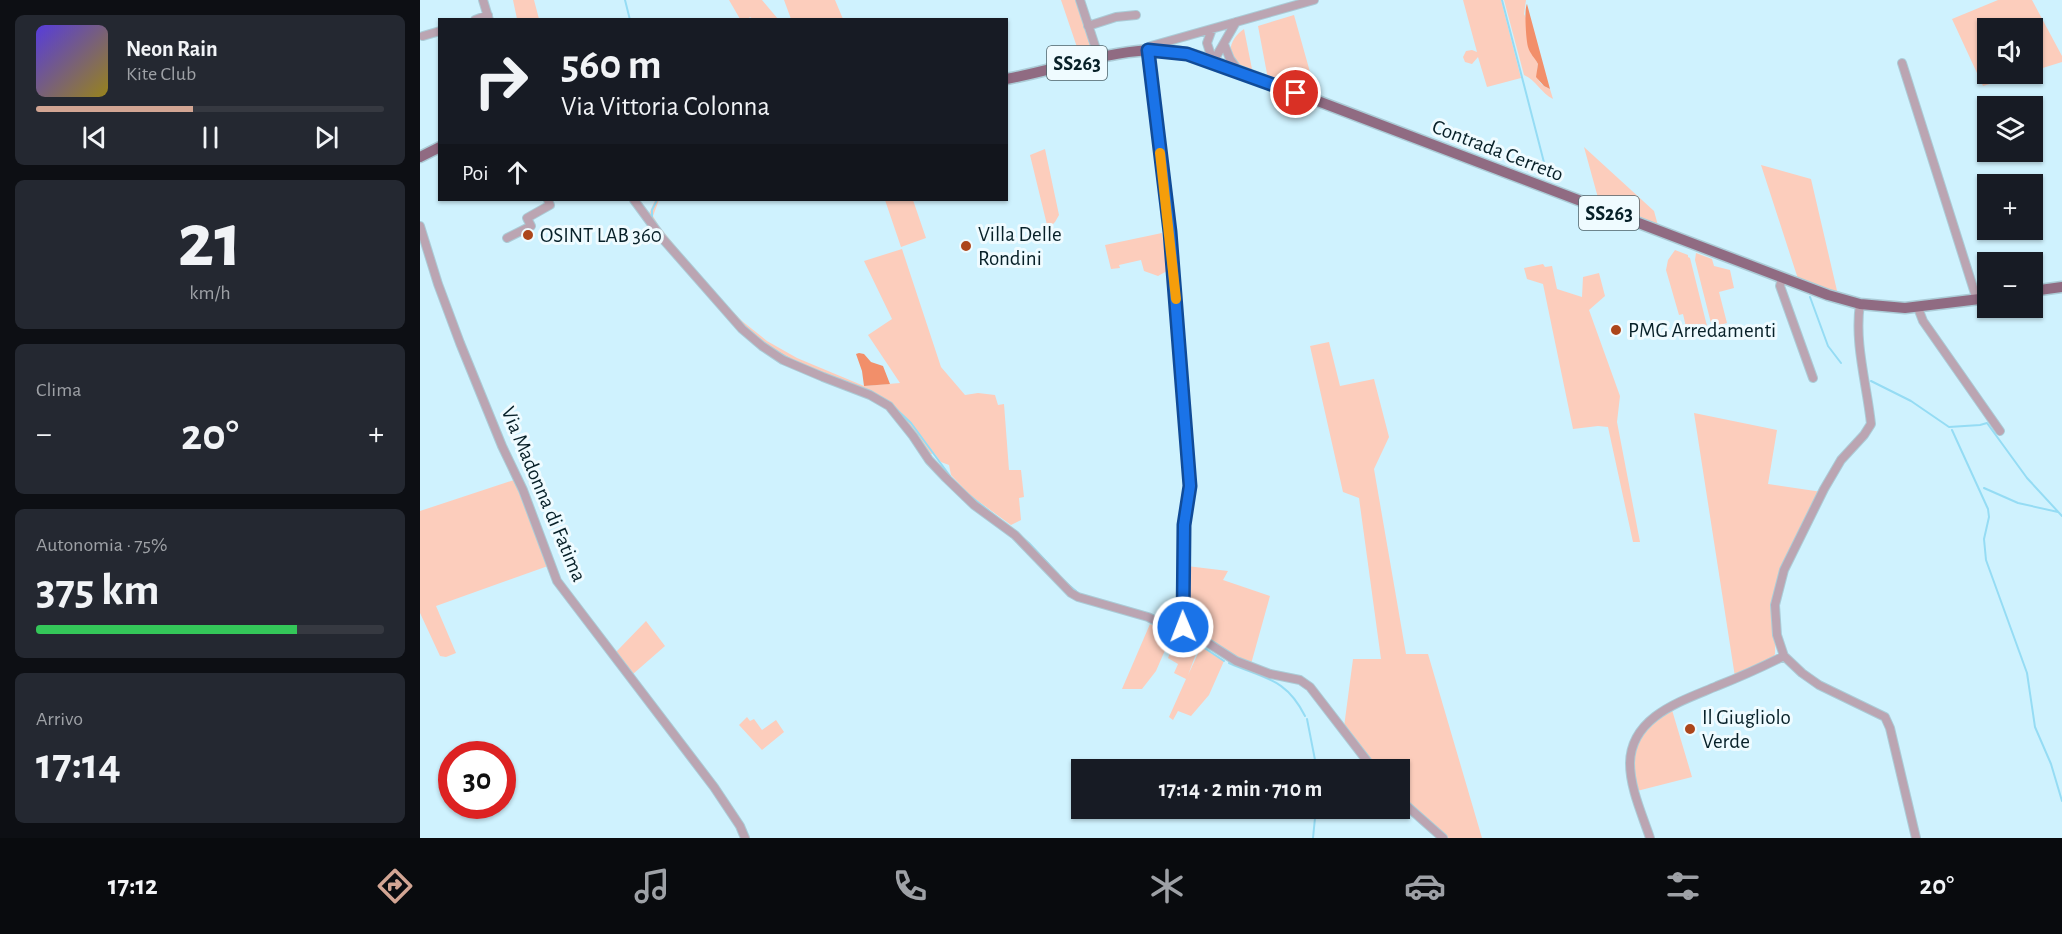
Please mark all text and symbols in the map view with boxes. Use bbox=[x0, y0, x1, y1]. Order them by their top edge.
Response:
map controls bbox=[1977, 18, 2043, 318]
button: sound bbox=[1977, 18, 2043, 84]
text: Neon Rain bbox=[126, 38, 218, 60]
icon: right bbox=[462, 42, 540, 120]
text: 560 m bbox=[561, 44, 662, 86]
road number: SS263 bbox=[1047, 46, 1107, 80]
text: Kite Club bbox=[126, 64, 196, 84]
pin bbox=[1270, 67, 1321, 118]
icon: arrive bbox=[1279, 76, 1312, 109]
text: Via Vittoria Colonna bbox=[561, 93, 770, 120]
button: layers bbox=[1977, 96, 2043, 162]
street label: Contrada Cerreto bbox=[1429, 116, 1566, 185]
icon: previous bbox=[78, 121, 111, 154]
icon: pause bbox=[194, 121, 227, 154]
icon: next bbox=[310, 121, 343, 154]
icon: ahead bbox=[501, 156, 534, 189]
text: Poi bbox=[462, 162, 489, 184]
button: + bbox=[1977, 174, 2043, 240]
road number: SS263 bbox=[1579, 196, 1639, 230]
text: 21 bbox=[178, 203, 242, 281]
place label: Villa Delle Rondini bbox=[978, 224, 1062, 269]
place label: OSINT LAB 360 bbox=[540, 225, 662, 246]
marker: OSINT LAB 360 bbox=[521, 228, 535, 242]
marker: Villa Delle Rondini bbox=[959, 239, 973, 253]
button: − bbox=[1977, 252, 2043, 318]
text: km/h bbox=[189, 283, 231, 303]
place label: PMG Arredamenti bbox=[1628, 320, 1776, 341]
marker: PMG Arredamenti bbox=[1609, 323, 1623, 337]
text: Clima bbox=[36, 380, 81, 400]
street label: Via Madonna di Fatima bbox=[497, 404, 590, 585]
text: 20° bbox=[181, 413, 239, 458]
text: − bbox=[36, 418, 52, 451]
text: + bbox=[368, 418, 384, 451]
text: Autonomia · 75% bbox=[36, 535, 167, 555]
text: 375 km bbox=[36, 568, 160, 613]
position arrow bbox=[1151, 595, 1215, 659]
place label: Il Giugliolo Verde bbox=[1702, 707, 1791, 752]
text: Arrivo bbox=[36, 709, 83, 729]
marker: Il Giugliolo Verde bbox=[1683, 722, 1697, 736]
speed limit sign: 30 bbox=[438, 741, 516, 819]
text: 17:14 bbox=[36, 742, 121, 787]
text: 17:14 · 2 min · 710 m bbox=[1159, 778, 1322, 800]
icon: directions bbox=[374, 865, 416, 907]
icon: music bbox=[631, 865, 673, 907]
icon: phone bbox=[889, 865, 931, 907]
icon: climate bbox=[1146, 865, 1188, 907]
icon: car bbox=[1404, 865, 1446, 907]
icon: filters bbox=[1662, 865, 1704, 907]
text: 17:12 bbox=[108, 872, 158, 899]
text: 20° bbox=[1919, 872, 1954, 899]

